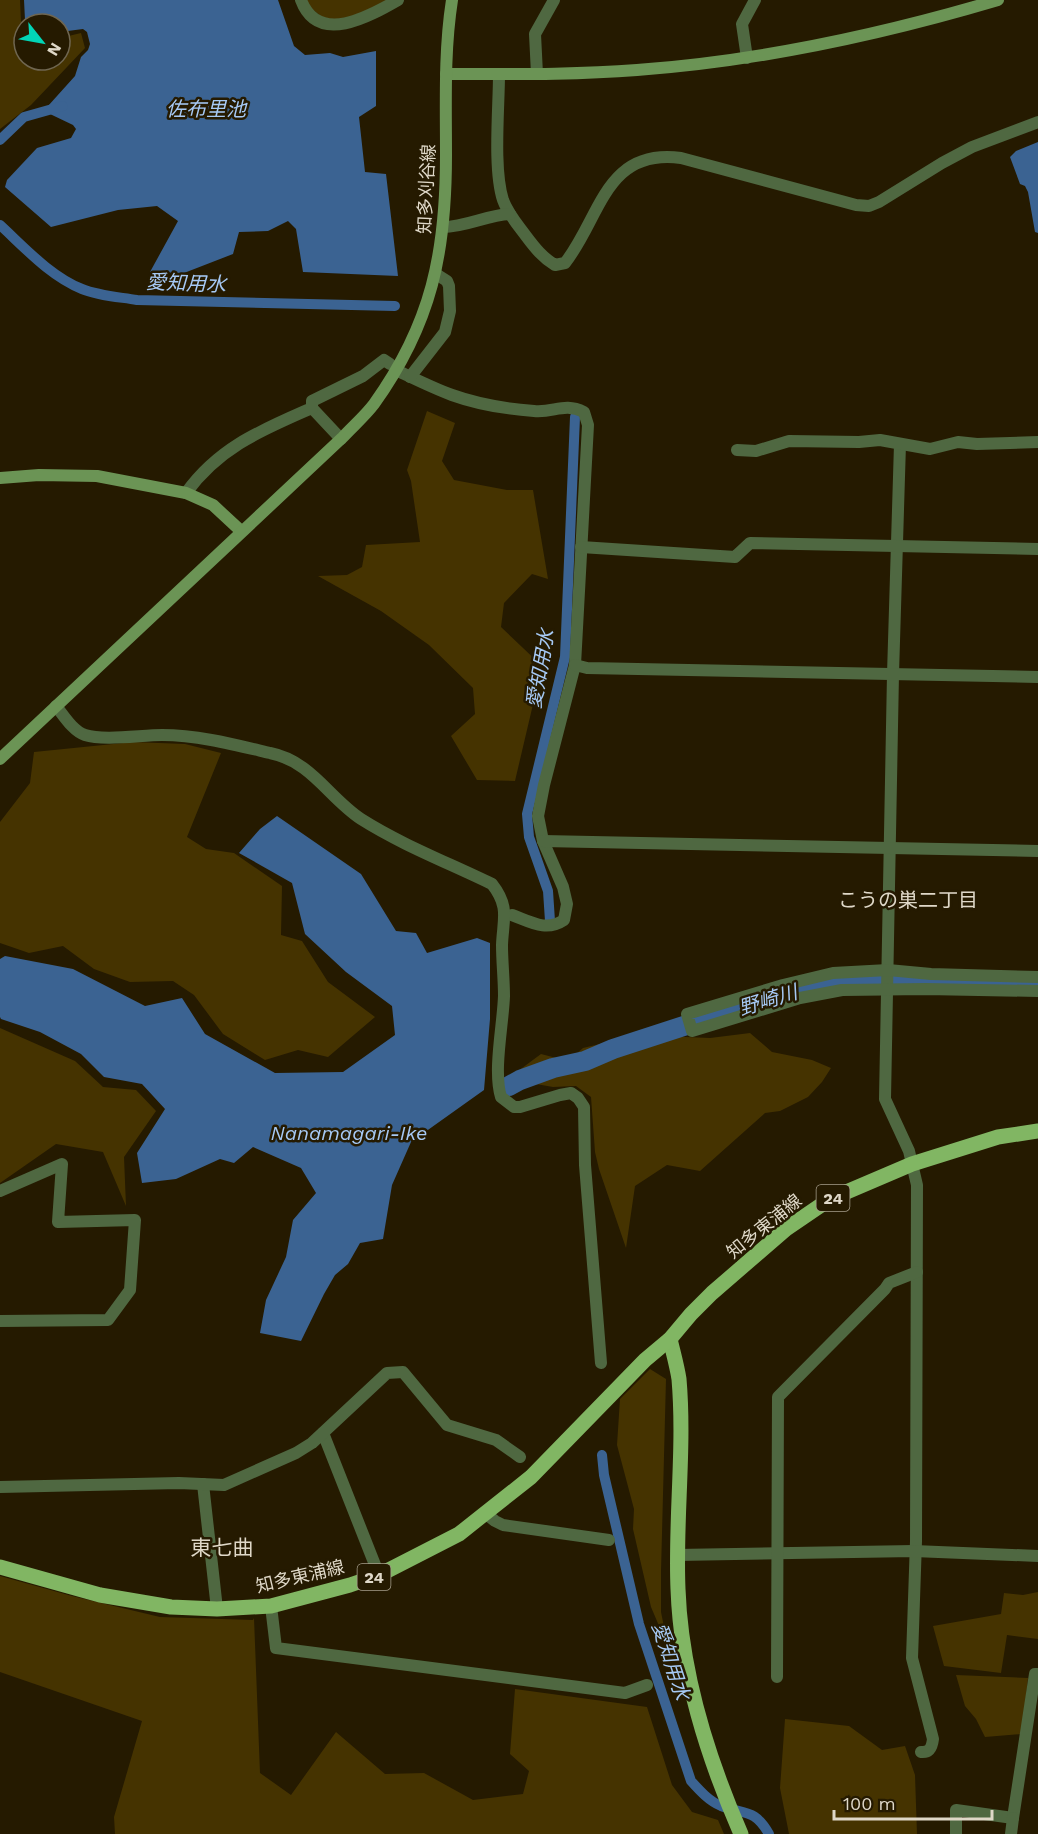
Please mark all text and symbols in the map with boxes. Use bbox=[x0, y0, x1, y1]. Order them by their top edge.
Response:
north arrow bbox=[12, 12, 72, 72]
text: N bbox=[43, 39, 66, 59]
water label: 佐布里池 bbox=[166, 97, 248, 121]
street label: 知多刈谷線 bbox=[413, 144, 439, 234]
water label: 愛知用水 bbox=[146, 270, 228, 296]
water label: 愛知用水 bbox=[521, 626, 559, 710]
district label: こうの巣二丁目 bbox=[838, 888, 978, 912]
water label: 野崎川 bbox=[736, 979, 802, 1020]
water label: Nanamagari-Ike bbox=[271, 1121, 427, 1145]
road number: 24 bbox=[816, 1185, 850, 1211]
street label: 知多東浦線 bbox=[722, 1190, 806, 1262]
district label: 東七曲 bbox=[191, 1535, 254, 1560]
street label: 知多東浦線 bbox=[254, 1556, 346, 1596]
road number: 24 bbox=[358, 1564, 391, 1590]
water label: 愛知用水 bbox=[647, 1619, 695, 1705]
scale bar bbox=[834, 1783, 992, 1821]
text: 100 m bbox=[843, 1793, 896, 1814]

